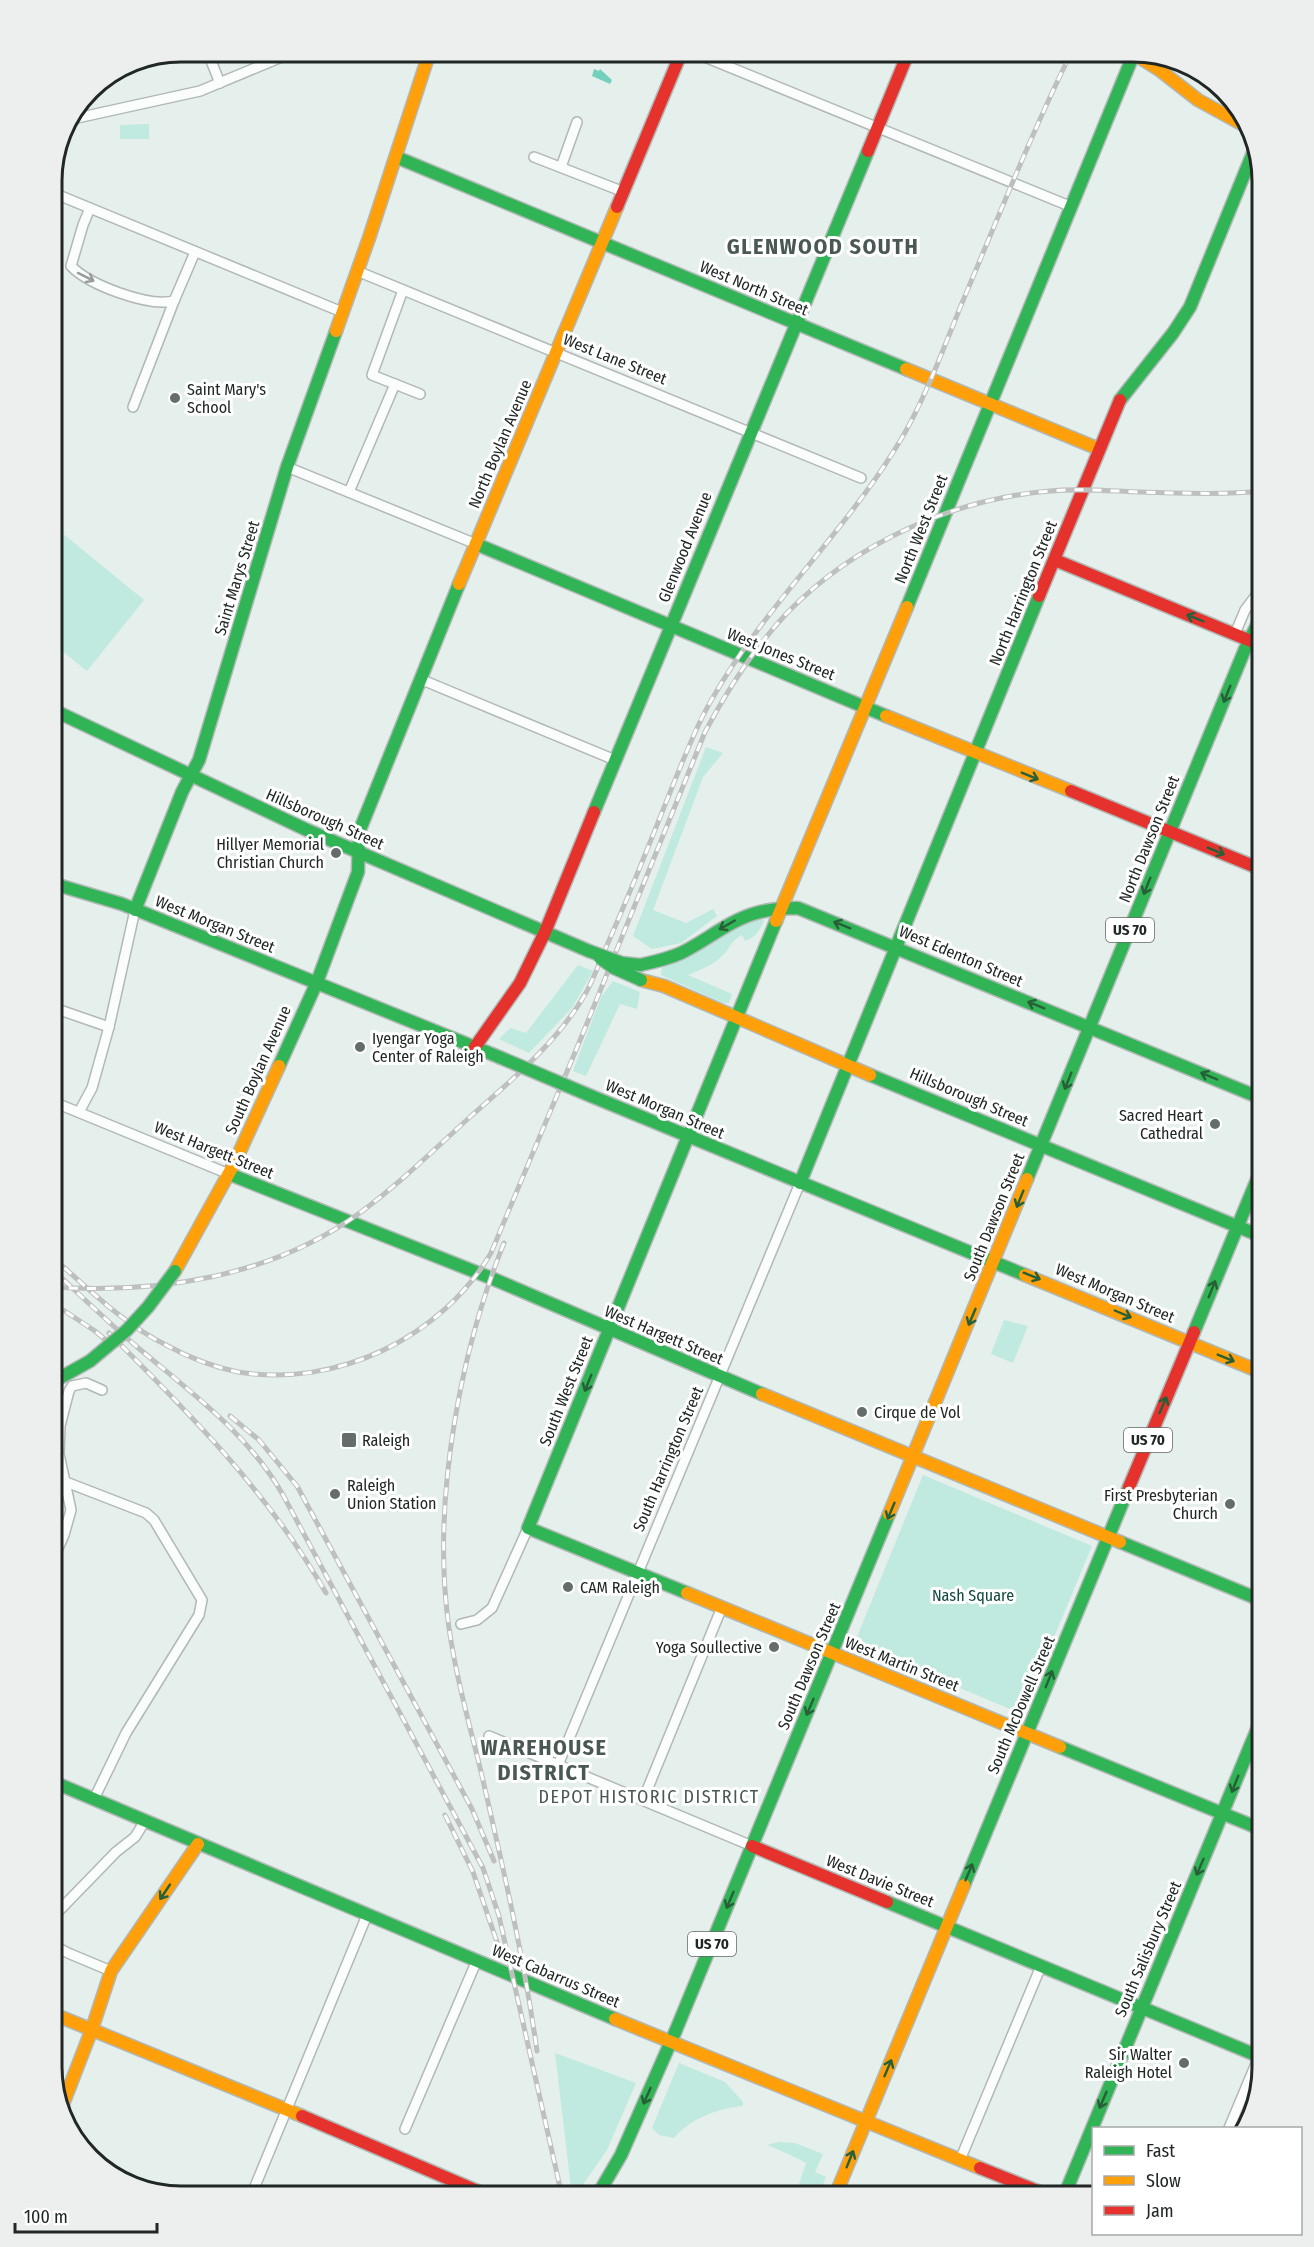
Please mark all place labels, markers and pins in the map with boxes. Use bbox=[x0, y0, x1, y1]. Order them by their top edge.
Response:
place label: Saint Mary's School bbox=[187, 380, 266, 417]
marker: Saint Mary's School bbox=[168, 391, 182, 405]
place label: Hillyer Memorial Christian Church bbox=[216, 835, 324, 872]
marker: Hillyer Memorial Christian Church bbox=[329, 846, 343, 860]
place label: Iyengar Yoga Center of Raleigh bbox=[372, 1029, 484, 1066]
marker: Iyengar Yoga Center of Raleigh bbox=[353, 1040, 367, 1054]
place label: Sacred Heart Cathedral bbox=[1119, 1106, 1204, 1143]
marker: Sacred Heart Cathedral bbox=[1208, 1117, 1222, 1131]
place label: Cirque de Vol bbox=[874, 1403, 961, 1422]
marker: Cirque de Vol bbox=[855, 1405, 869, 1419]
marker: Raleigh bbox=[340, 1431, 358, 1449]
place label: Raleigh bbox=[362, 1431, 410, 1450]
place label: Raleigh Union Station bbox=[347, 1476, 437, 1513]
place label: First Presbyterian Church bbox=[1104, 1486, 1218, 1523]
marker: Raleigh Union Station bbox=[328, 1487, 342, 1501]
marker: First Presbyterian Church bbox=[1223, 1497, 1237, 1511]
place label: CAM Raleigh bbox=[580, 1578, 660, 1597]
marker: CAM Raleigh bbox=[561, 1580, 575, 1594]
place label: Yoga Soullective bbox=[656, 1638, 762, 1657]
marker: Yoga Soullective bbox=[767, 1640, 781, 1654]
place label: Sir Walter Raleigh Hotel bbox=[1085, 2045, 1172, 2082]
marker: Sir Walter Raleigh Hotel bbox=[1177, 2056, 1191, 2070]

